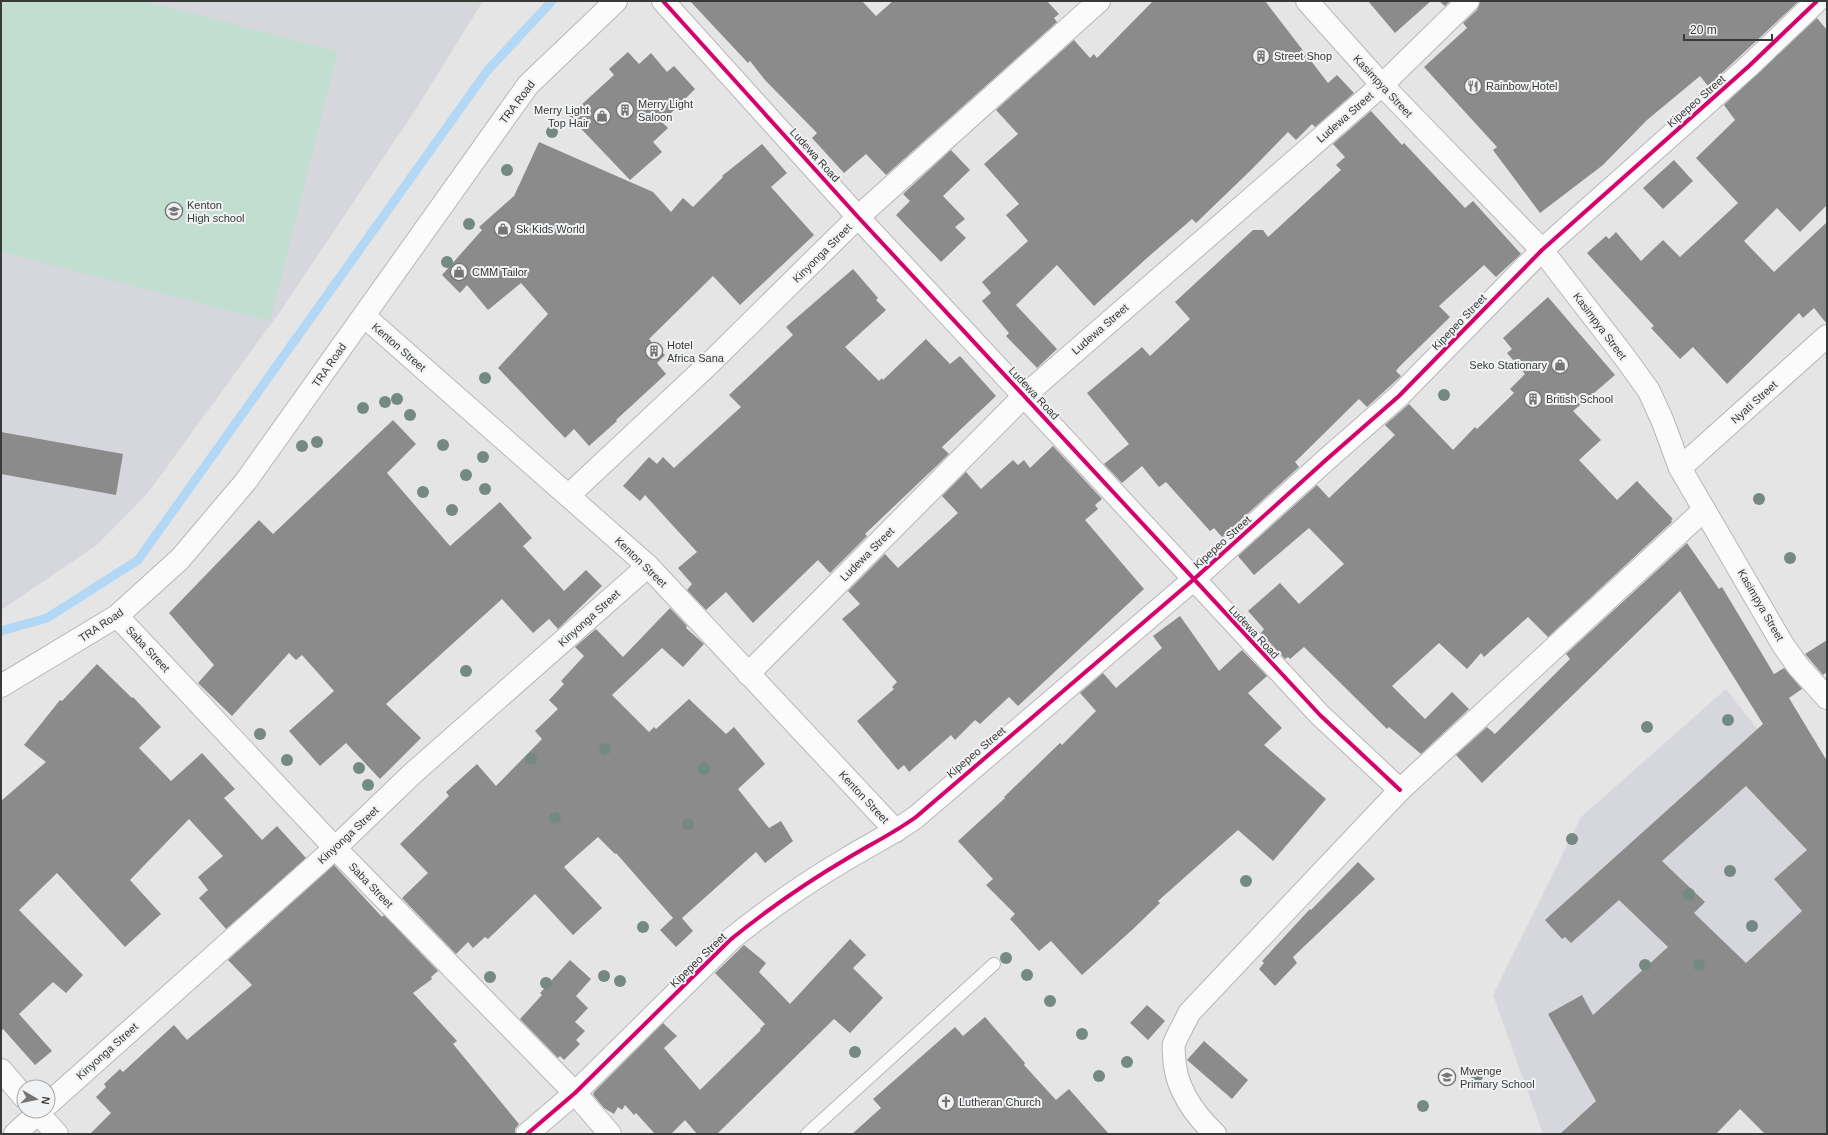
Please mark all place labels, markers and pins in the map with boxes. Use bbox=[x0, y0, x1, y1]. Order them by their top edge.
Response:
building icon: Street Shop bbox=[1251, 46, 1271, 66]
place label: Street Shop bbox=[1274, 50, 1332, 62]
restaurant icon: Rainbow Hotel bbox=[1463, 76, 1483, 96]
place label: Rainbow Hotel bbox=[1486, 80, 1558, 92]
place label: Merry Light Saloon bbox=[638, 98, 693, 123]
building icon: Merry Light Saloon bbox=[615, 100, 635, 120]
place label: Merry Light Top Hair bbox=[534, 104, 589, 129]
shop icon: Merry Light Top Hair bbox=[592, 106, 612, 126]
place label: Kenton High school bbox=[187, 199, 244, 224]
school or university icon: Kenton High school bbox=[164, 201, 184, 221]
shop icon: Sk Kids World bbox=[493, 219, 513, 239]
place label: Sk Kids World bbox=[516, 223, 585, 235]
shop icon: CMM Tailor bbox=[449, 262, 469, 282]
place label: CMM Tailor bbox=[472, 266, 528, 278]
place label: Hotel Africa Sana bbox=[667, 339, 725, 364]
building icon: Hotel Africa Sana bbox=[644, 341, 664, 361]
shop icon: Seko Stationary bbox=[1550, 355, 1570, 375]
place label: Seko Stationary bbox=[1469, 359, 1547, 371]
building icon: British School bbox=[1523, 389, 1543, 409]
place label: British School bbox=[1546, 393, 1613, 405]
place label: Mwenge Primary School bbox=[1460, 1065, 1535, 1090]
school or university icon: Mwenge Primary School bbox=[1437, 1067, 1457, 1087]
church icon: Lutheran Church bbox=[936, 1092, 956, 1112]
place label: Lutheran Church bbox=[959, 1096, 1041, 1108]

